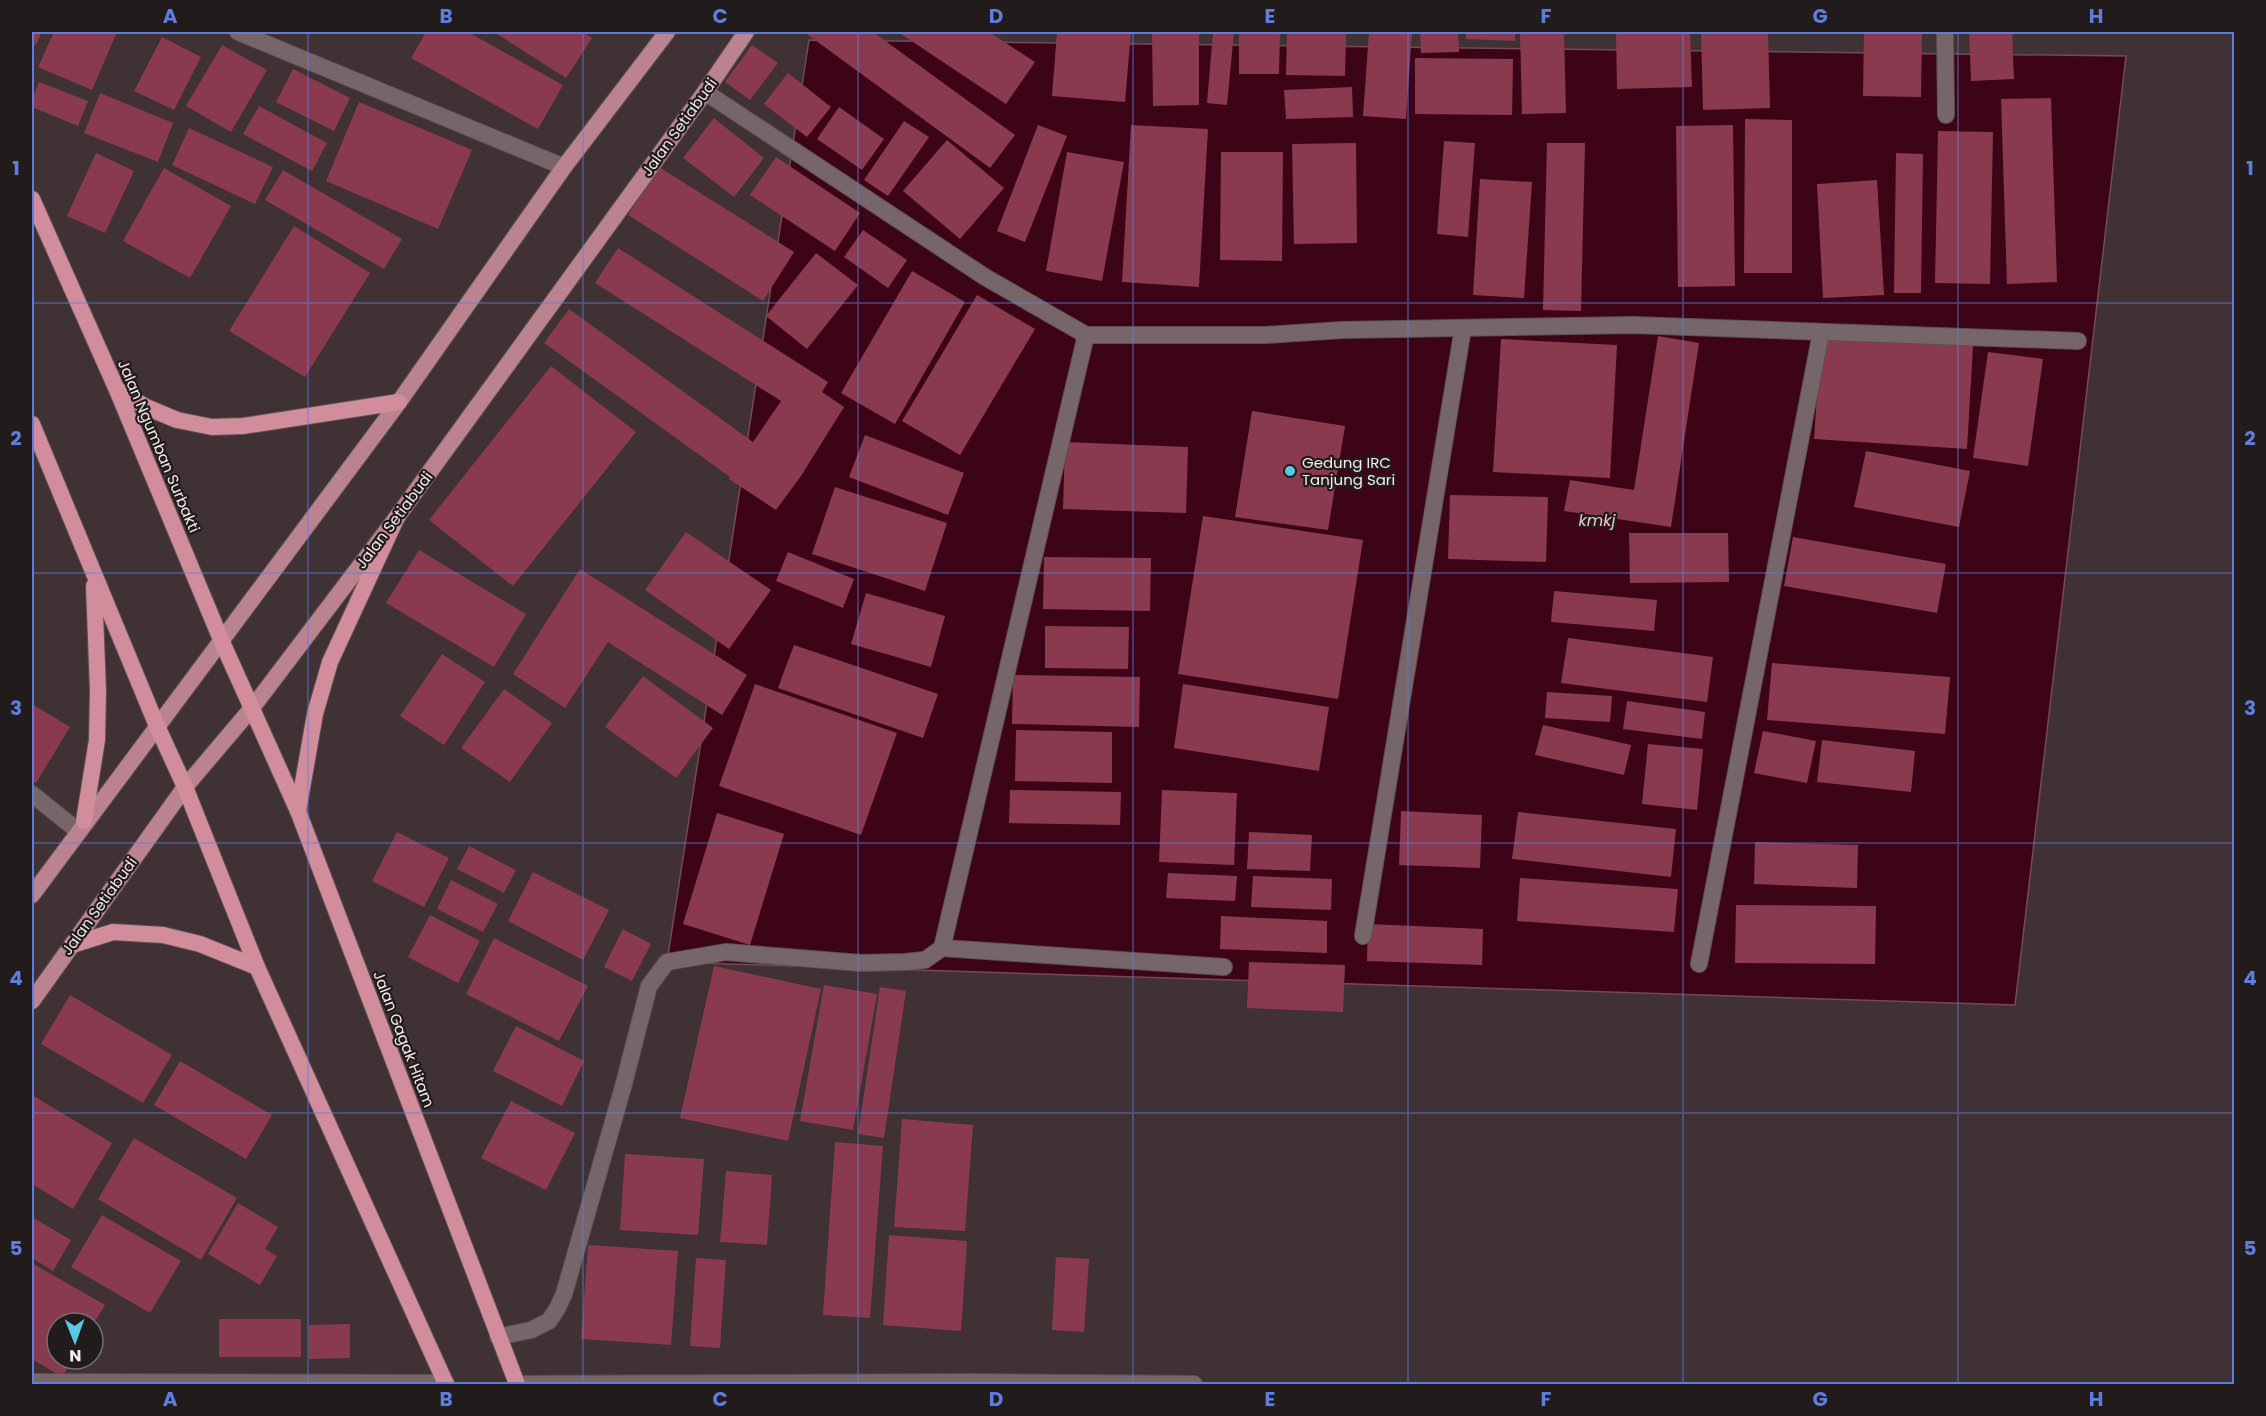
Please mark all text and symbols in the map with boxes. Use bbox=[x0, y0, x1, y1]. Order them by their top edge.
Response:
text: A bbox=[163, 2, 178, 30]
text: B bbox=[439, 2, 453, 30]
text: C bbox=[712, 2, 728, 30]
text: D bbox=[989, 2, 1003, 30]
text: E bbox=[1265, 2, 1275, 30]
text: F bbox=[1541, 2, 1552, 30]
text: G bbox=[1812, 2, 1828, 30]
text: H bbox=[2089, 2, 2103, 30]
street label: Jalan Setiabudi bbox=[636, 74, 722, 180]
text: 1 bbox=[12, 154, 20, 182]
text: 1 bbox=[2246, 154, 2254, 182]
street label: Jalan Ngumban Surbakti bbox=[113, 356, 205, 536]
text: 2 bbox=[10, 424, 22, 452]
text: 2 bbox=[2244, 424, 2256, 452]
place label: Gedung IRC Tanjung Sari bbox=[1302, 452, 1395, 490]
marker: Gedung IRC Tanjung Sari bbox=[1283, 464, 1297, 478]
street label: Jalan Setiabudi bbox=[351, 467, 437, 573]
water label: kmkj bbox=[1579, 509, 1616, 532]
text: 3 bbox=[10, 694, 22, 722]
text: 3 bbox=[2244, 694, 2256, 722]
street label: Jalan Setiabudi bbox=[56, 853, 142, 959]
text: 4 bbox=[9, 964, 23, 992]
text: 4 bbox=[2243, 964, 2257, 992]
street label: Jalan Gagak Hitam bbox=[368, 968, 440, 1110]
text: 5 bbox=[10, 1234, 23, 1262]
text: 5 bbox=[2244, 1234, 2257, 1262]
north arrow bbox=[45, 1311, 105, 1371]
text: N bbox=[69, 1344, 81, 1367]
text: A bbox=[163, 1385, 178, 1413]
text: B bbox=[439, 1385, 453, 1413]
text: C bbox=[712, 1385, 728, 1413]
text: D bbox=[989, 1385, 1003, 1413]
text: E bbox=[1265, 1385, 1275, 1413]
text: F bbox=[1541, 1385, 1552, 1413]
text: G bbox=[1812, 1385, 1828, 1413]
text: H bbox=[2089, 1385, 2103, 1413]

